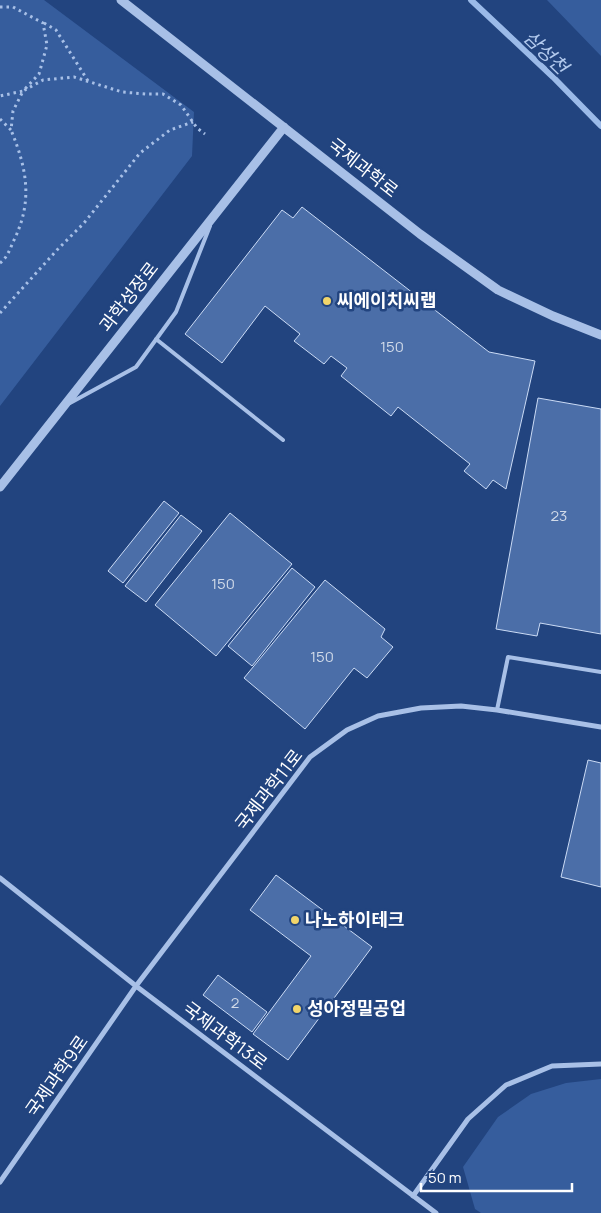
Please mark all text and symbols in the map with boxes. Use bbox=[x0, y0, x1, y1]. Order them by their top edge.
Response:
water label: 삼성천 bbox=[518, 24, 575, 81]
street label: 국제과학로 bbox=[324, 132, 404, 202]
street label: 과학성장로 bbox=[93, 256, 163, 336]
place label: 씨에이치씨랩 bbox=[337, 288, 436, 312]
marker: 씨에이치씨랩 bbox=[321, 295, 333, 307]
house number: 150 bbox=[380, 336, 404, 357]
house number: 23 bbox=[551, 505, 567, 526]
house number: 150 bbox=[211, 573, 235, 594]
house number: 150 bbox=[310, 646, 334, 667]
street label: 국제과학11로 bbox=[229, 744, 307, 835]
place label: 나노하이테크 bbox=[305, 907, 404, 931]
marker: 나노하이테크 bbox=[289, 914, 301, 926]
house number: 2 bbox=[231, 992, 239, 1013]
street label: 국제과학13로 bbox=[179, 996, 273, 1075]
place label: 성아정밀공업 bbox=[307, 996, 406, 1020]
marker: 성아정밀공업 bbox=[291, 1003, 303, 1015]
street label: 국제과학9로 bbox=[19, 1030, 93, 1121]
scale bar bbox=[421, 1160, 572, 1192]
text: 50 m bbox=[428, 1167, 462, 1188]

